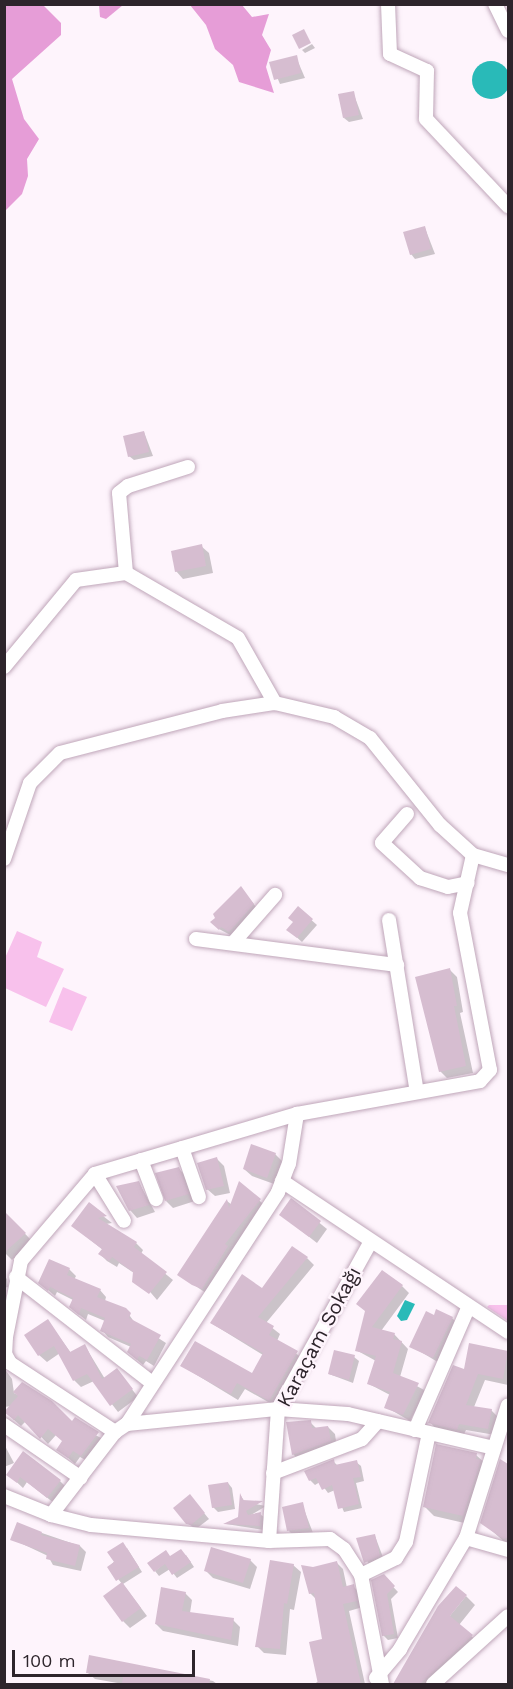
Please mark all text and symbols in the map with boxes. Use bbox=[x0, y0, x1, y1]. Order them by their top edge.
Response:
street label: Karaçam Sokağı bbox=[272, 1263, 366, 1411]
scale bar bbox=[15, 1638, 198, 1676]
text: 100 m bbox=[23, 1650, 76, 1671]

